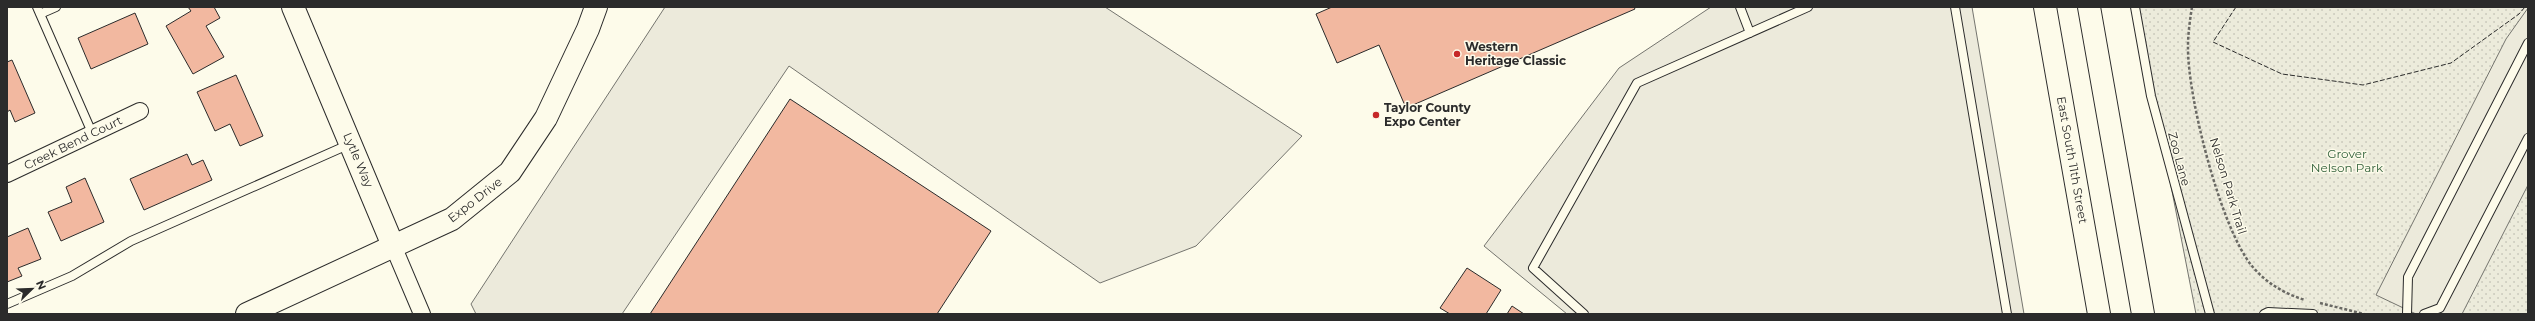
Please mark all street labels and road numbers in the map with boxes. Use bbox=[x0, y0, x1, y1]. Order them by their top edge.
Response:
street label: East South 11th Street bbox=[2054, 95, 2091, 225]
street label: Creek Bend Court bbox=[21, 112, 124, 173]
street label: Lytle Way bbox=[340, 130, 377, 190]
street label: Zoo Lane bbox=[2165, 130, 2194, 188]
street label: Nelson Park Trail bbox=[2207, 136, 2250, 236]
street label: Expo Drive bbox=[445, 174, 505, 225]

